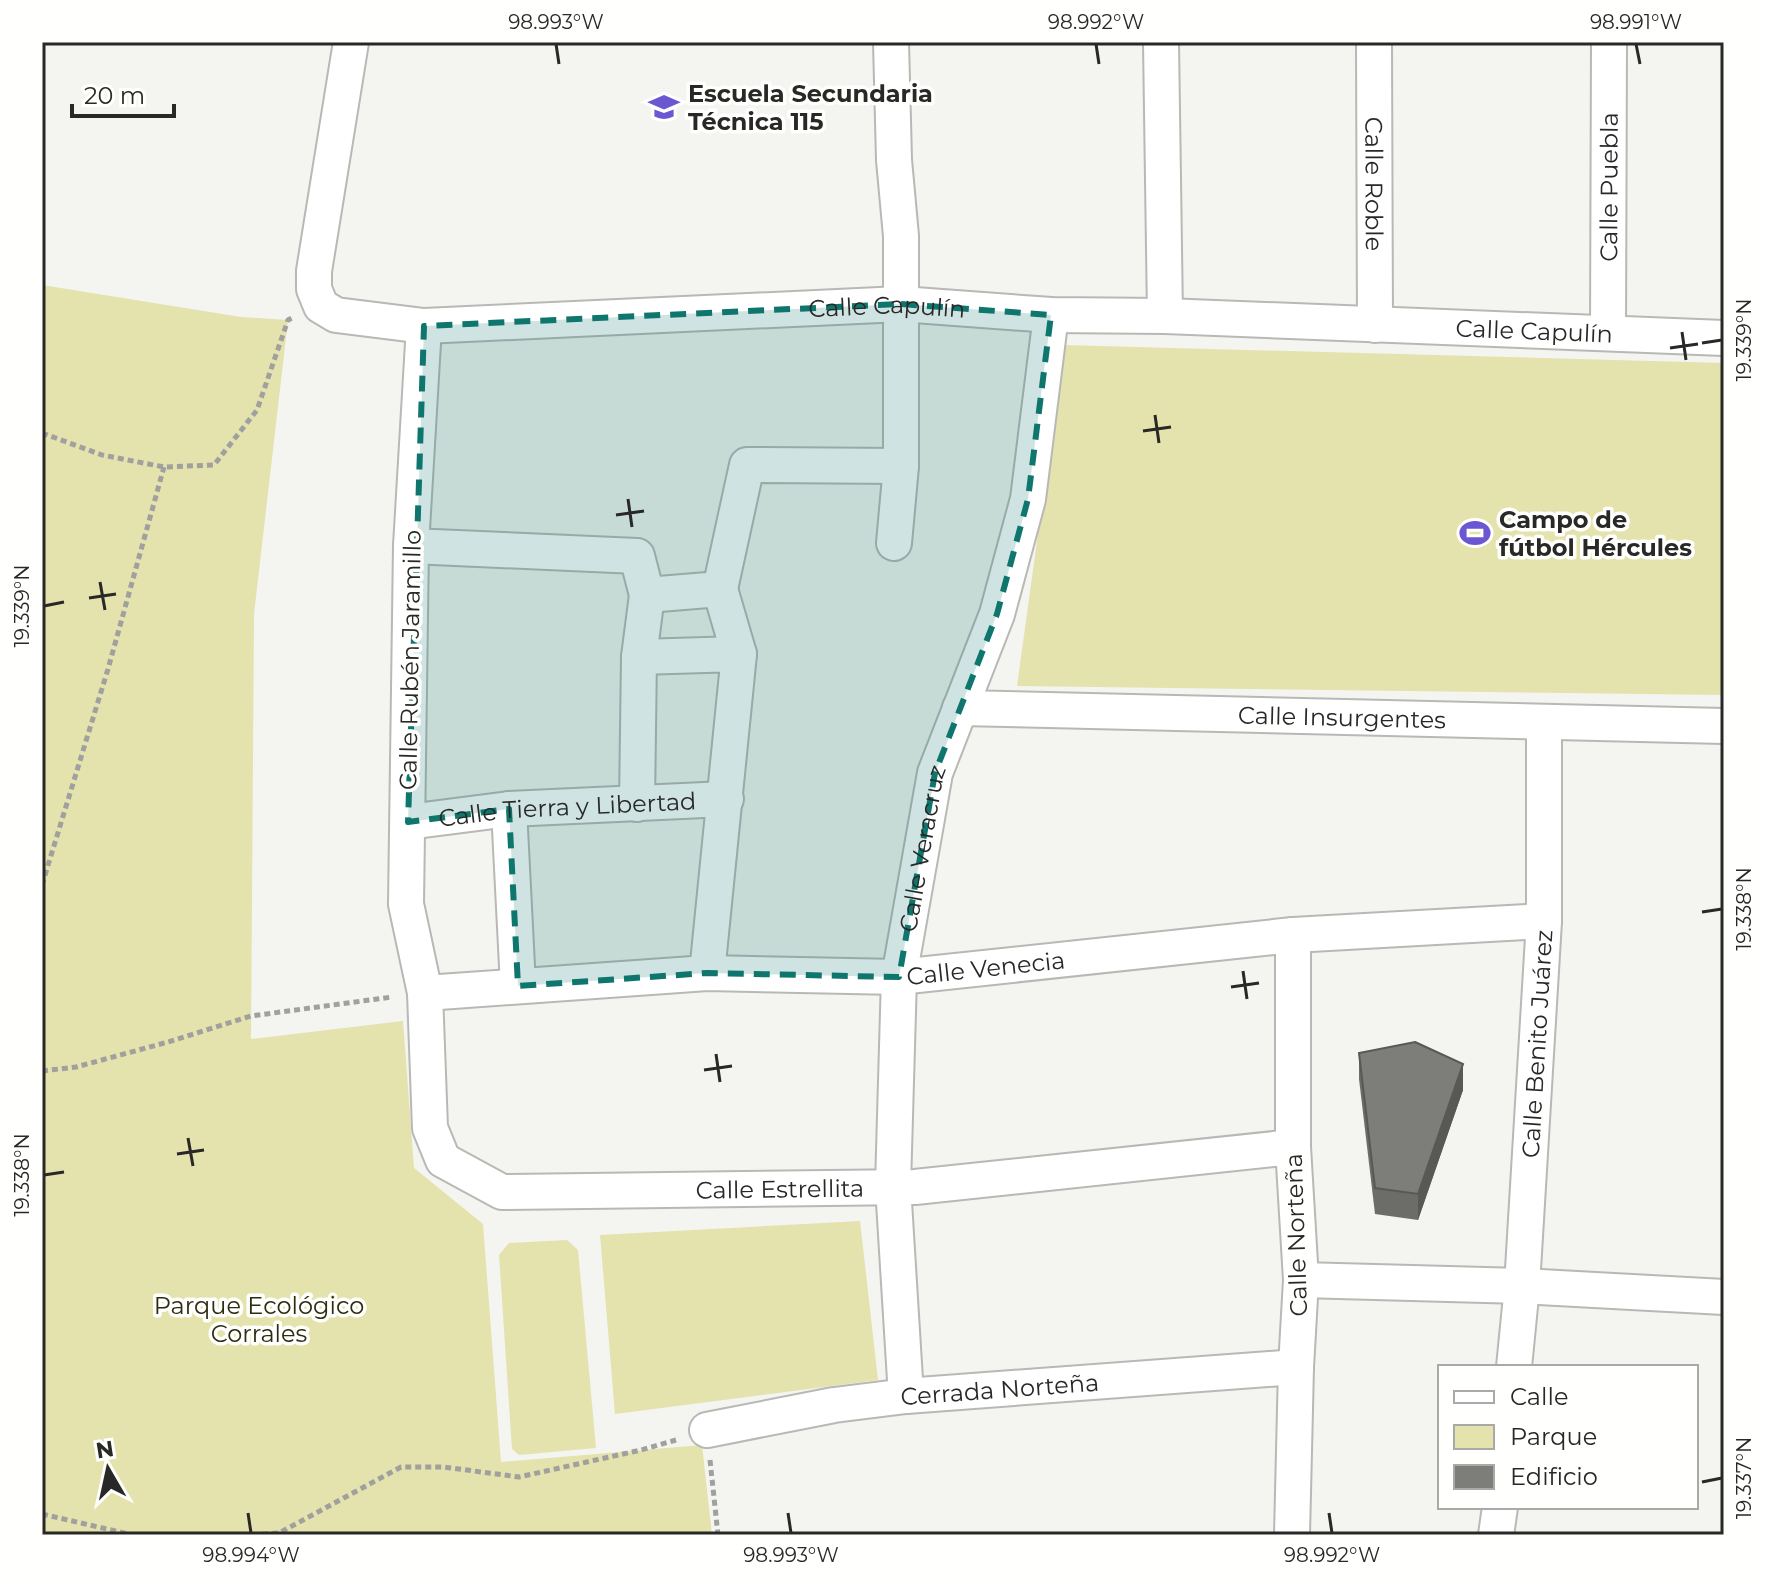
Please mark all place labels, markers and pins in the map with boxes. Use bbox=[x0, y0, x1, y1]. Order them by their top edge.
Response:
place label: Escuela Secundaria Técnica 115 bbox=[688, 79, 933, 136]
school or university icon: Escuela Secundaria Técnica 115 bbox=[647, 90, 681, 124]
place label: Campo de fútbol Hércules bbox=[1499, 505, 1692, 562]
sports icon: Campo de fútbol Hércules bbox=[1458, 516, 1492, 550]

